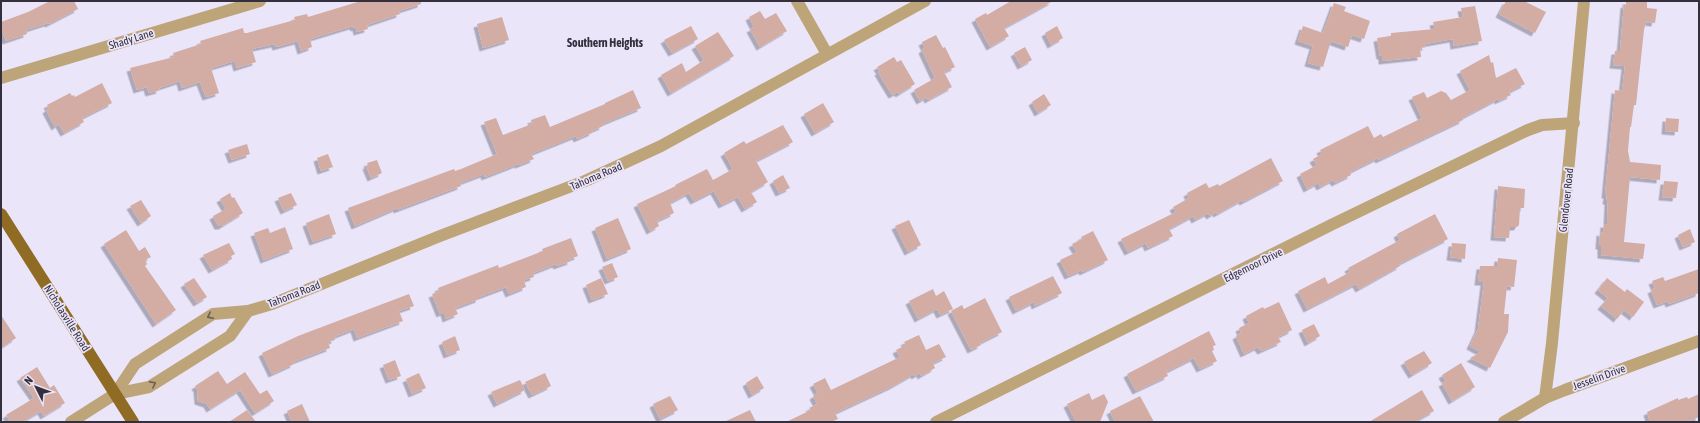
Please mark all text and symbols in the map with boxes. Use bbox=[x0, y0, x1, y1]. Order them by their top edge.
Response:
street label: Shady Lane bbox=[107, 27, 155, 51]
district label: Southern Heights bbox=[567, 36, 644, 50]
street label: Tahoma Road bbox=[568, 160, 624, 192]
street label: Glendover Road bbox=[1557, 167, 1575, 233]
street label: Edgemoor Drive bbox=[1222, 246, 1284, 284]
street label: Tahoma Road bbox=[266, 279, 322, 309]
street label: Nicholasville Road bbox=[42, 283, 92, 353]
one-way arrow bbox=[207, 311, 215, 319]
street label: Jesselin Drive bbox=[1571, 362, 1627, 392]
north arrow bbox=[16, 367, 56, 407]
text: N bbox=[22, 374, 35, 387]
one-way arrow bbox=[149, 381, 156, 389]

